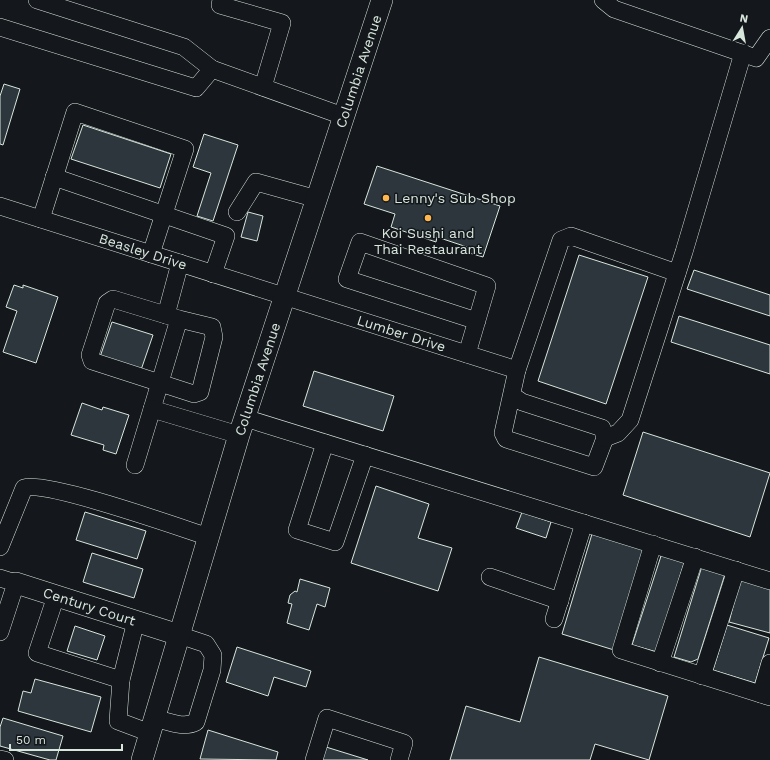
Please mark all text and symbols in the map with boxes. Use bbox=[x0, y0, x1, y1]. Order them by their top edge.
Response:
north arrow bbox=[722, 8, 762, 48]
text: N bbox=[739, 12, 749, 26]
street label: Columbia Avenue bbox=[333, 13, 385, 130]
place label: Lenny's Sub Shop bbox=[394, 190, 516, 206]
marker: Lenny's Sub Shop bbox=[381, 193, 391, 203]
marker: Koi Sushi and Thai Restaurant bbox=[423, 213, 433, 223]
place label: Koi Sushi and Thai Restaurant bbox=[374, 225, 482, 257]
street label: Beasley Drive bbox=[97, 230, 189, 273]
street label: Lumber Drive bbox=[355, 312, 448, 355]
street label: Columbia Avenue bbox=[231, 320, 283, 438]
street label: Century Court bbox=[41, 584, 138, 629]
scale bar bbox=[10, 726, 122, 752]
text: 50 m bbox=[16, 733, 46, 747]

